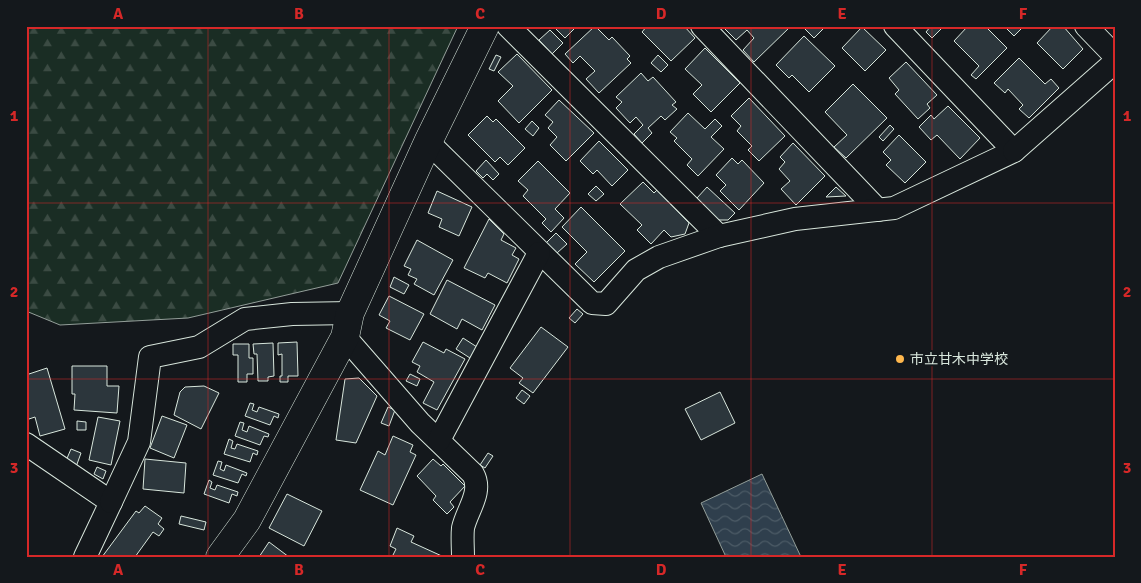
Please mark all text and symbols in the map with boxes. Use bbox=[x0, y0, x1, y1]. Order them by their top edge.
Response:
text: A bbox=[113, 4, 124, 24]
text: B bbox=[294, 4, 304, 24]
text: C bbox=[475, 4, 485, 24]
text: D bbox=[656, 4, 667, 24]
text: E bbox=[837, 4, 847, 24]
text: F bbox=[1019, 4, 1028, 24]
text: 1 bbox=[10, 106, 19, 126]
text: 1 bbox=[1123, 106, 1132, 126]
text: 2 bbox=[10, 282, 18, 302]
text: 2 bbox=[1123, 282, 1131, 302]
place label: 市立甘木中学校 bbox=[910, 351, 1008, 368]
marker: 市立甘木中学校 bbox=[894, 353, 906, 365]
text: 3 bbox=[10, 458, 18, 478]
text: 3 bbox=[1123, 458, 1131, 478]
text: A bbox=[113, 560, 124, 580]
text: B bbox=[294, 560, 304, 580]
text: C bbox=[475, 560, 485, 580]
text: D bbox=[656, 560, 667, 580]
text: E bbox=[837, 560, 847, 580]
text: F bbox=[1019, 560, 1028, 580]

